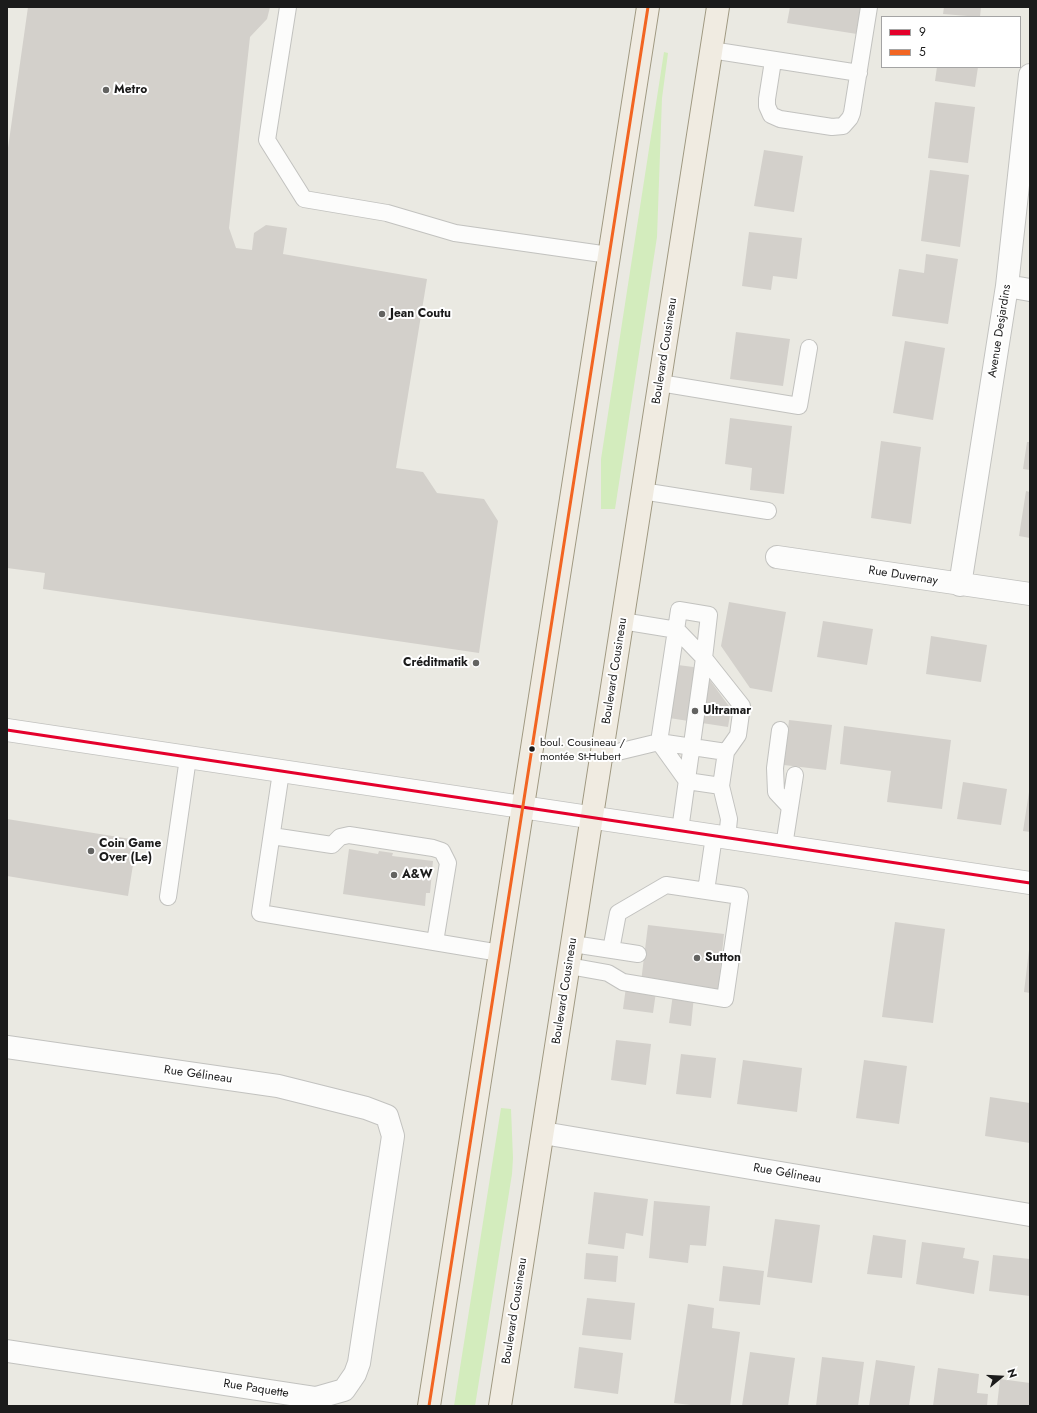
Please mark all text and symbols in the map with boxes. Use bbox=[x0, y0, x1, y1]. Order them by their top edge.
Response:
legend bbox=[881, 16, 1021, 68]
text: 9 bbox=[919, 23, 926, 41]
text: 5 bbox=[919, 43, 926, 61]
place label: Metro bbox=[114, 83, 147, 97]
marker: Metro bbox=[101, 85, 111, 95]
street label: Avenue Desjardins bbox=[986, 283, 1014, 379]
street label: Boulevard Cousineau bbox=[649, 297, 681, 405]
place label: Jean Coutu bbox=[390, 307, 451, 321]
marker: Jean Coutu bbox=[377, 309, 387, 319]
street label: Rue Duvernay bbox=[867, 563, 939, 589]
street label: Boulevard Cousineau bbox=[599, 617, 631, 725]
place label: Créditmatik bbox=[403, 656, 468, 670]
marker: Créditmatik bbox=[471, 658, 481, 668]
place label: Ultramar bbox=[703, 704, 751, 718]
marker: Ultramar bbox=[690, 706, 700, 716]
place label: boul. Cousineau / montée St-Hubert bbox=[540, 736, 625, 762]
marker: boul. Cousineau / montée St-Hubert bbox=[527, 744, 537, 754]
place label: Coin Game Over (Le) bbox=[99, 837, 161, 865]
marker: Coin Game Over (Le) bbox=[86, 846, 96, 856]
place label: A&W bbox=[402, 868, 433, 882]
marker: A&W bbox=[389, 870, 399, 880]
street label: Boulevard Cousineau bbox=[549, 937, 581, 1045]
place label: Sutton bbox=[705, 951, 741, 965]
marker: Sutton bbox=[692, 953, 702, 963]
street label: Rue Gélineau bbox=[163, 1063, 233, 1087]
street label: Rue Gélineau bbox=[752, 1161, 822, 1187]
street label: Boulevard Cousineau bbox=[499, 1257, 531, 1365]
north arrow bbox=[981, 1357, 1021, 1397]
text: N bbox=[1003, 1367, 1021, 1380]
street label: Rue Paquette bbox=[222, 1377, 290, 1401]

